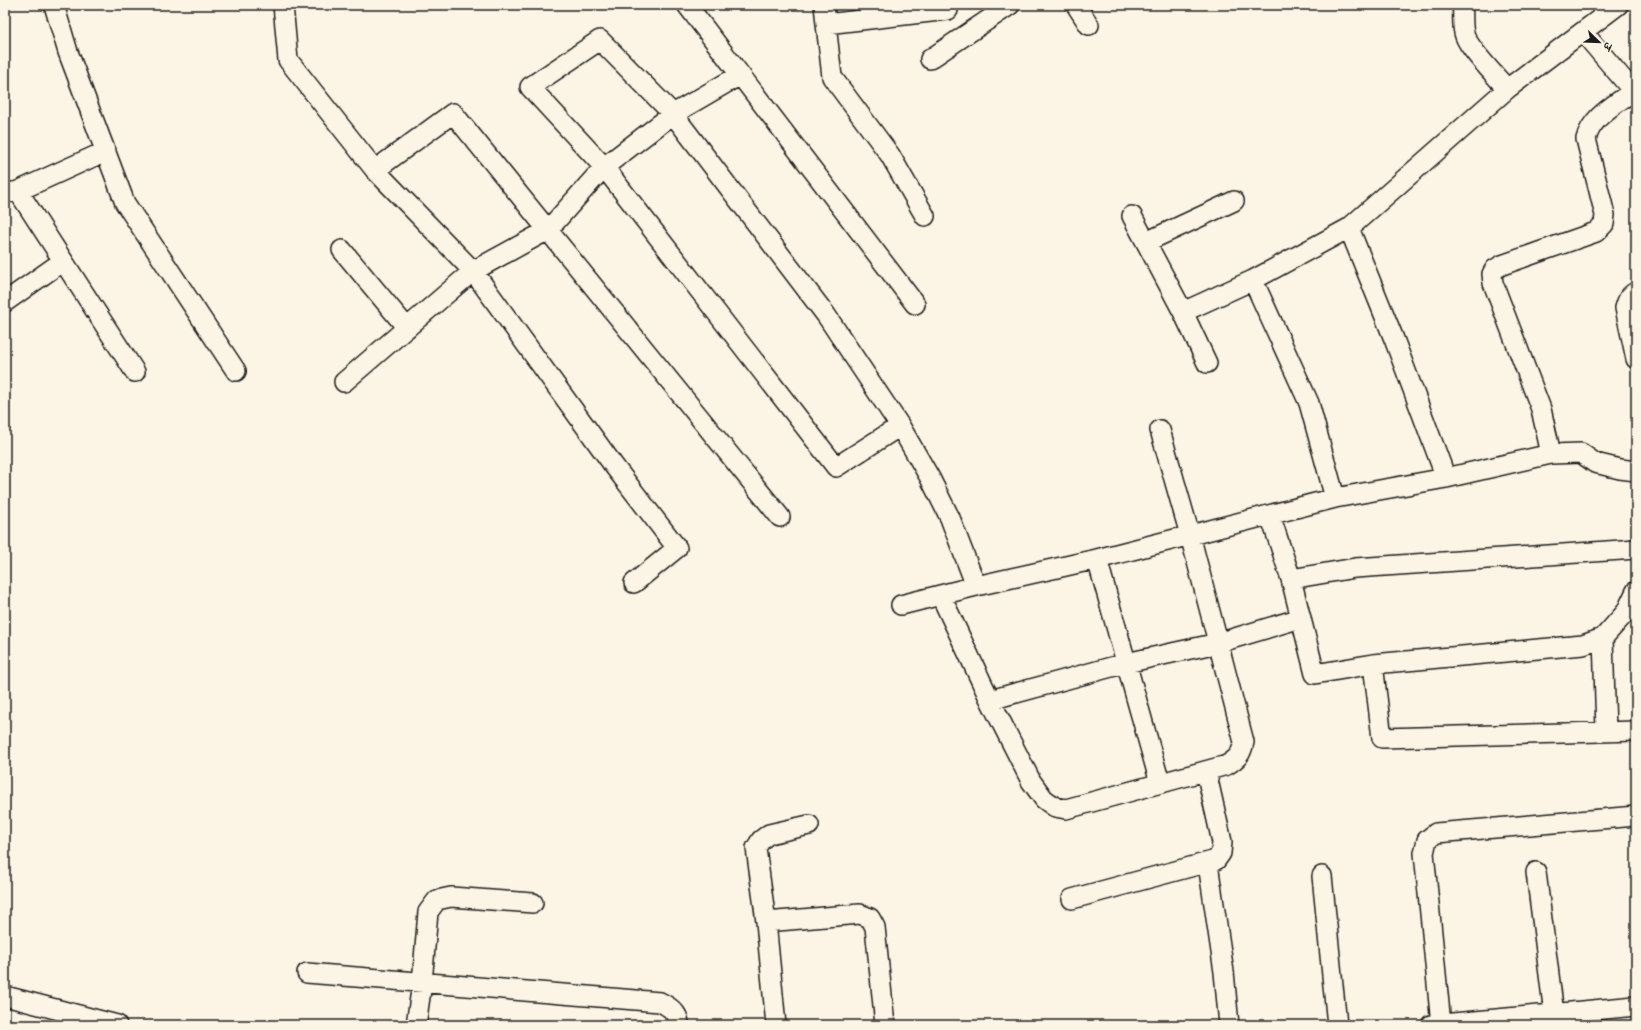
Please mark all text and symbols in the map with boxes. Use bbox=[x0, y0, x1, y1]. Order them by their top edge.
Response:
north arrow bbox=[1579, 22, 1619, 62]
text: उ bbox=[1597, 39, 1617, 54]

